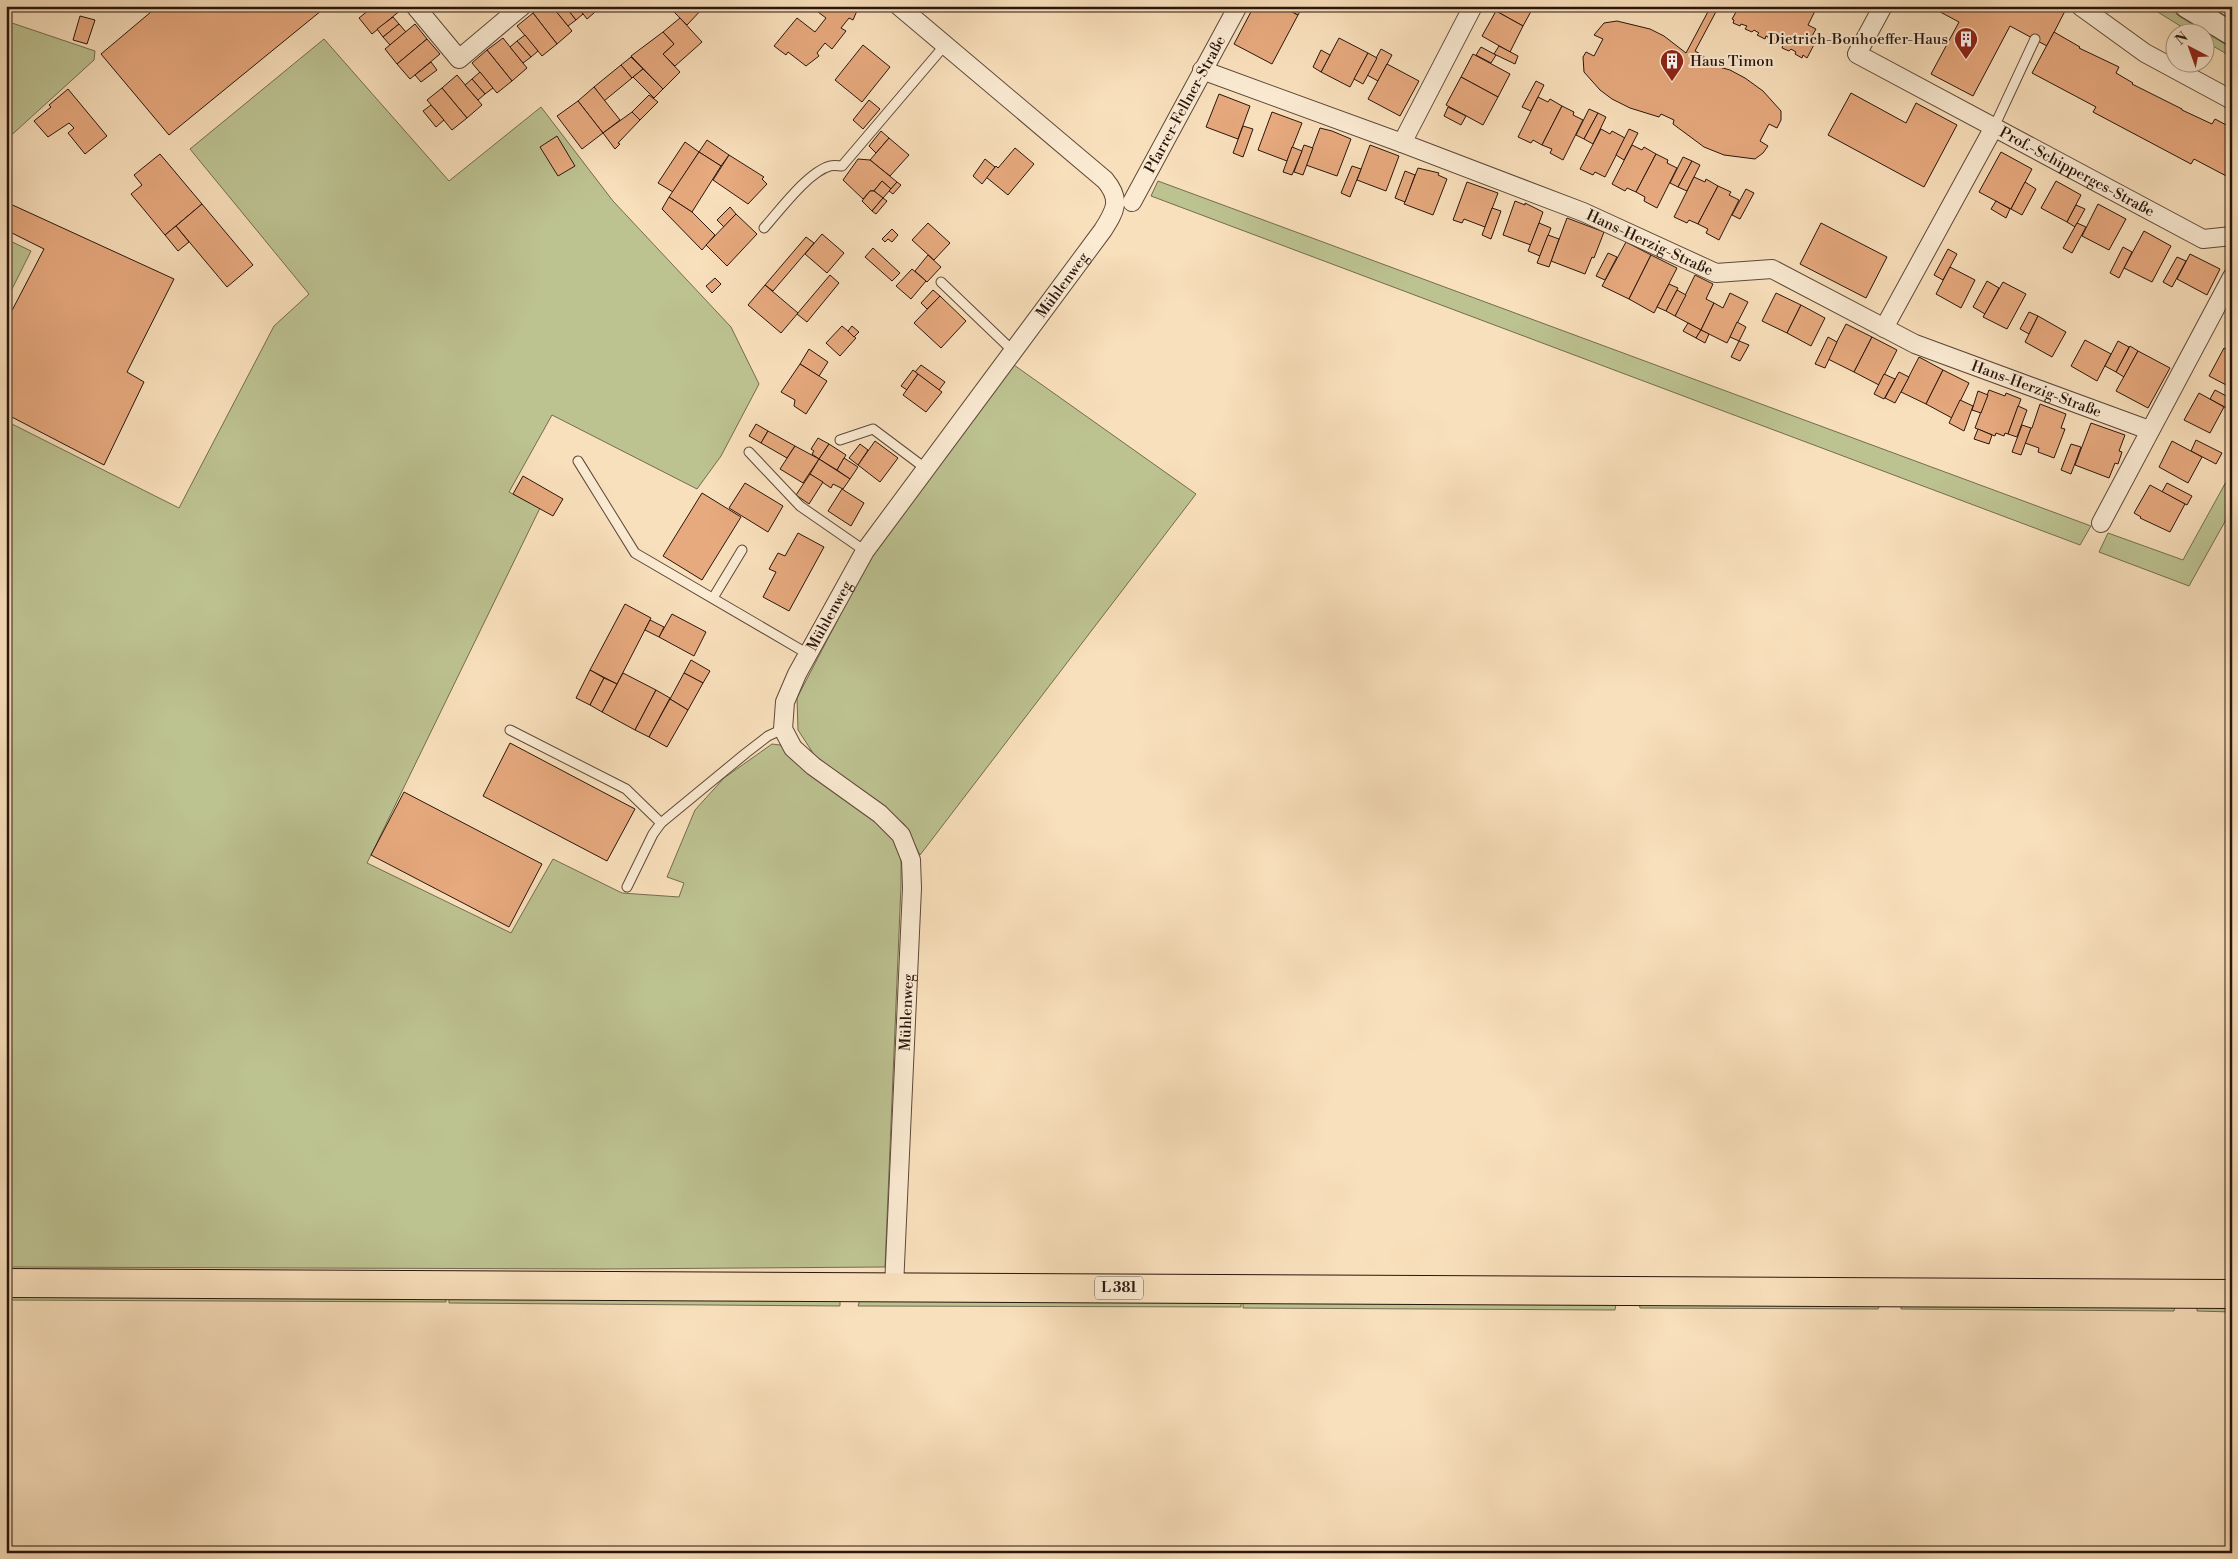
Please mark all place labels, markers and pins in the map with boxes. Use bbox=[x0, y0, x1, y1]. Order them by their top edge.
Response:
building icon: Dietrich-Bonhoeffer-Haus bbox=[1953, 26, 1979, 60]
place label: Dietrich-Bonhoeffer-Haus bbox=[1768, 30, 1948, 49]
building icon: Haus Timon bbox=[1659, 48, 1685, 82]
place label: Haus Timon bbox=[1690, 52, 1774, 71]

